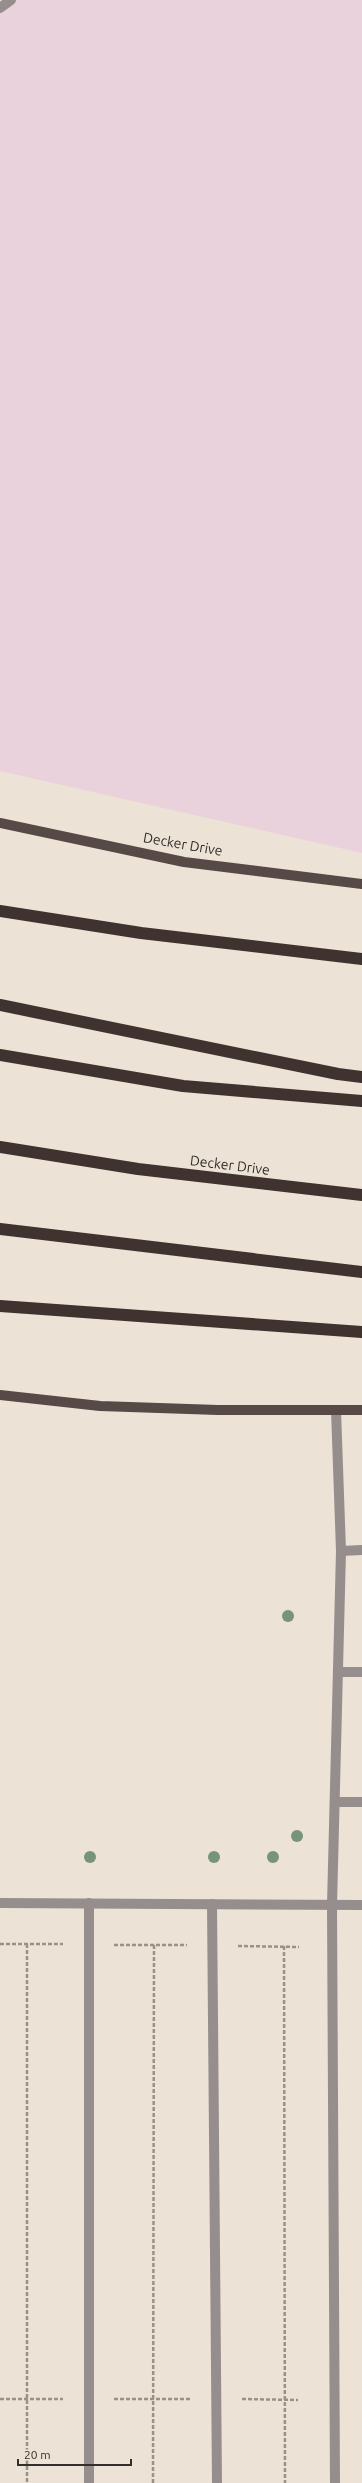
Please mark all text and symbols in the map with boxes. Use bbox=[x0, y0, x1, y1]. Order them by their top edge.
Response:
street label: Decker Drive bbox=[142, 829, 224, 859]
street label: Decker Drive bbox=[189, 1152, 271, 1178]
scale bar bbox=[18, 2441, 131, 2467]
text: 20 m bbox=[24, 2448, 51, 2461]

